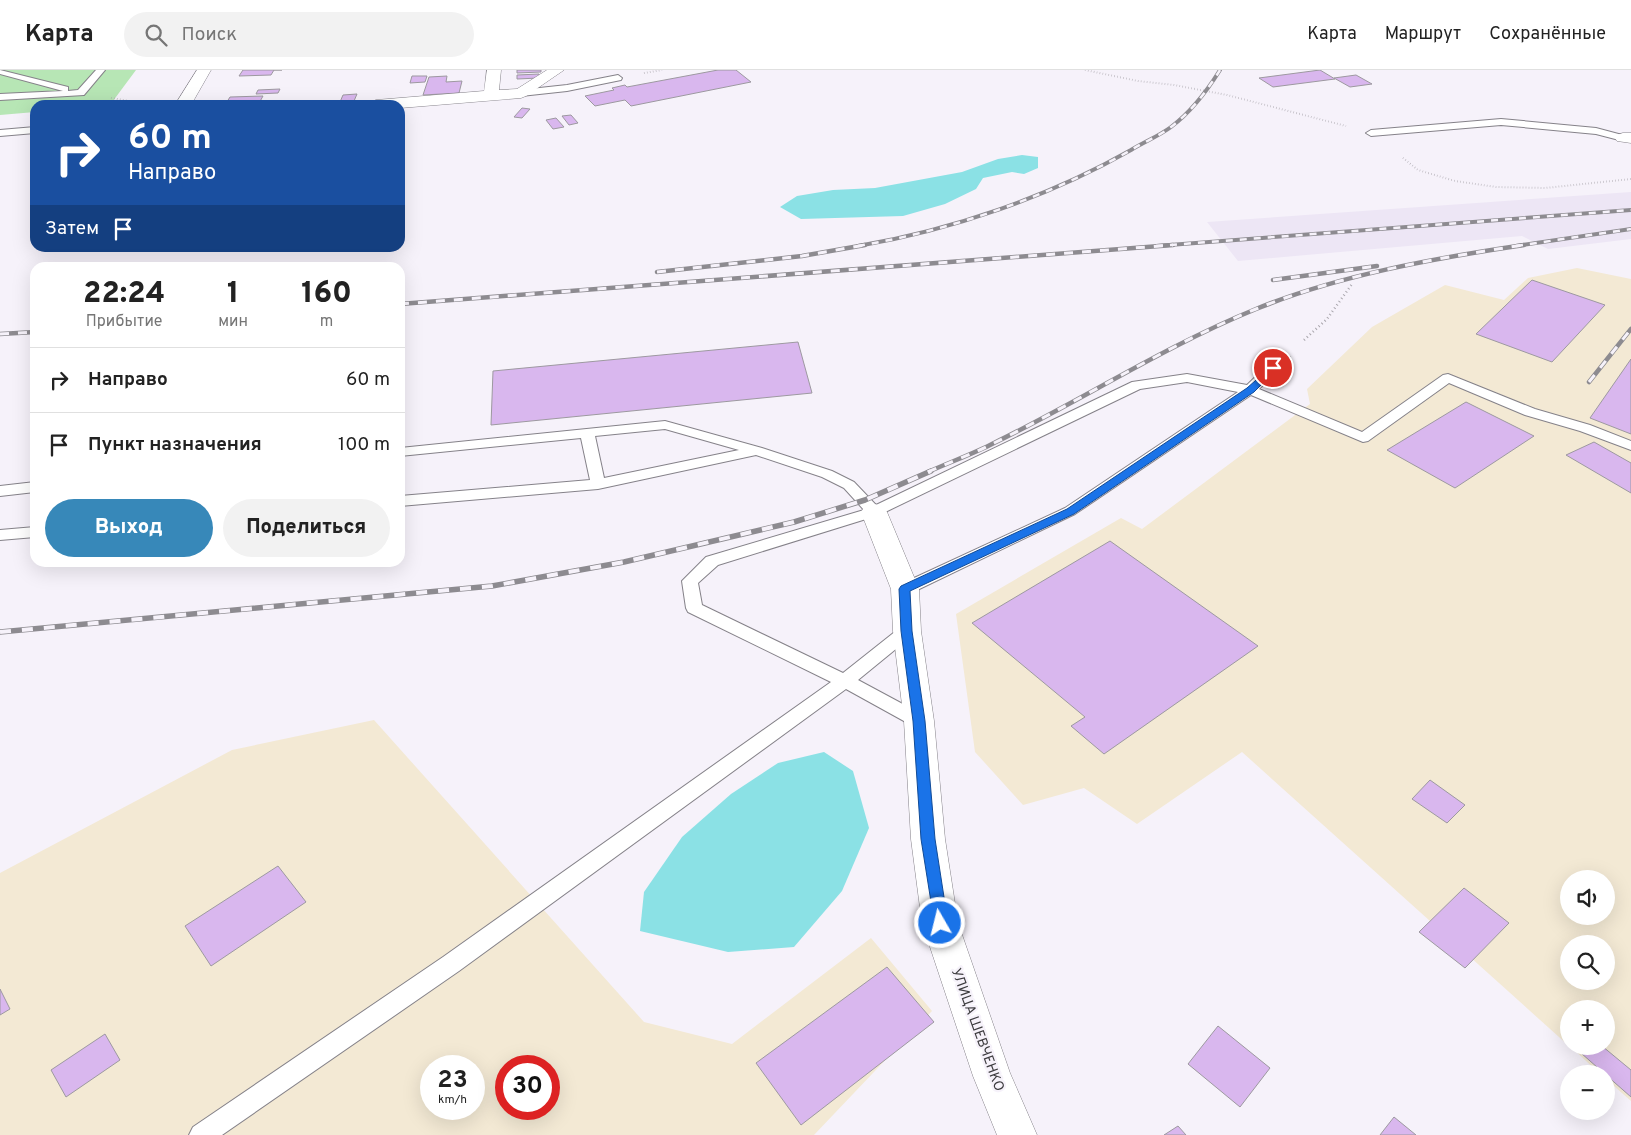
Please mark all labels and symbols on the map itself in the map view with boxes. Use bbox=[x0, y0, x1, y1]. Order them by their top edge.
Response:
pin bbox=[1252, 347, 1294, 389]
position arrow bbox=[913, 896, 965, 948]
street label: УЛИЦА ШЕВЧЕНКО bbox=[947, 966, 1007, 1094]
speed limit sign: 30 bbox=[495, 1055, 560, 1120]

